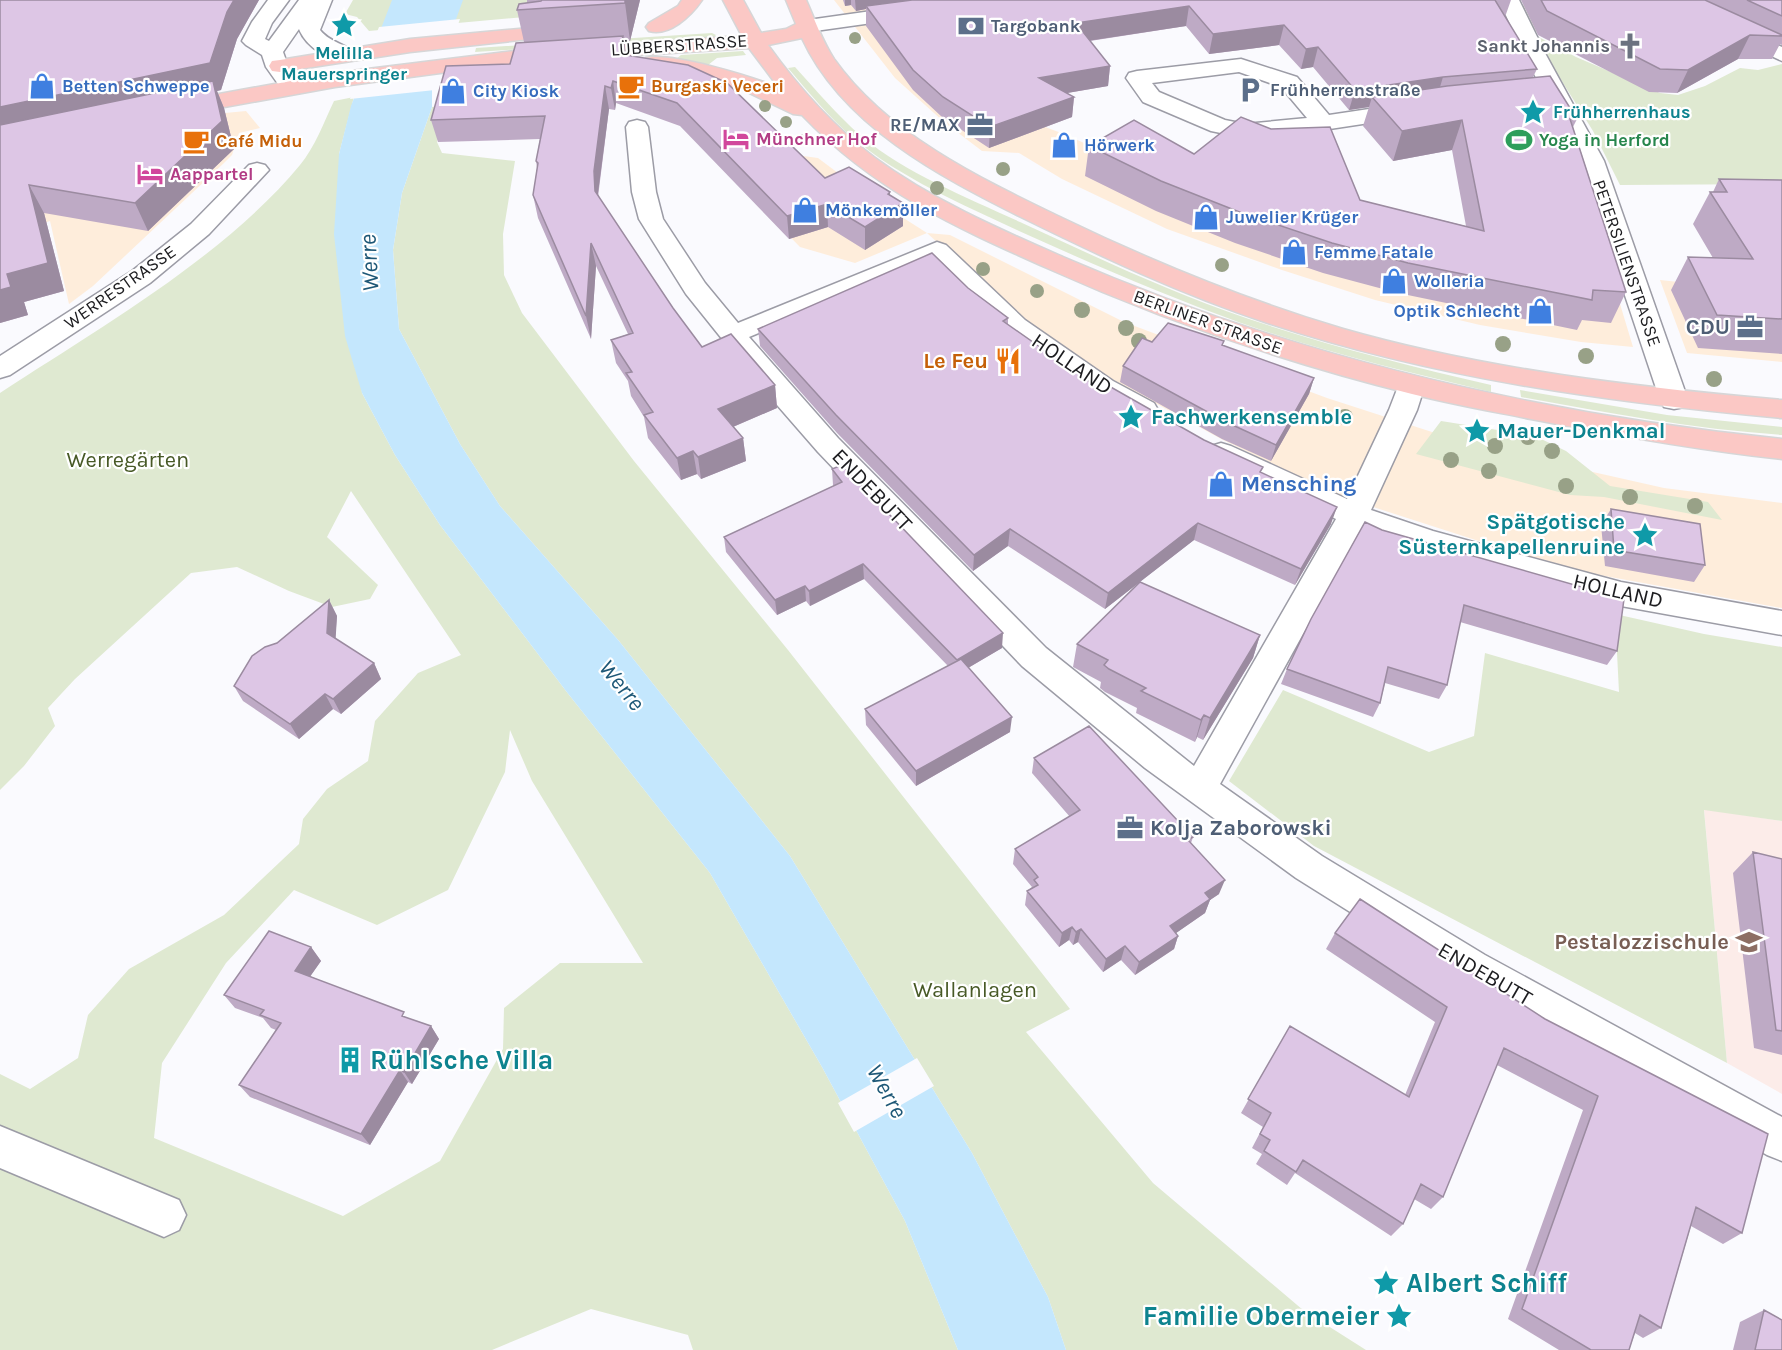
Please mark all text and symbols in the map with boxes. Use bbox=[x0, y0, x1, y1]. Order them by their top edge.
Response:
place icon: Melilla Mauerspringer bbox=[329, 10, 359, 40]
bank icon: Targobank bbox=[956, 11, 986, 41]
place label: Targobank bbox=[991, 15, 1081, 37]
street label: LÜBBERSTRASSE bbox=[610, 29, 748, 61]
church icon: Sankt Johannis bbox=[1615, 31, 1645, 61]
place label: Sankt Johannis bbox=[1477, 35, 1610, 57]
place label: Melilla Mauerspringer bbox=[281, 42, 407, 85]
shop icon: Betten Schweppe bbox=[27, 71, 57, 101]
cafe icon: Burgaski Veceri bbox=[616, 71, 646, 101]
place label: Betten Schweppe bbox=[62, 75, 210, 97]
place label: Burgaski Veceri bbox=[651, 75, 784, 97]
parking icon: Frühherrenstraße bbox=[1235, 75, 1265, 105]
shop icon: City Kiosk bbox=[438, 76, 468, 106]
place label: Frühherrenstraße bbox=[1270, 79, 1420, 101]
place label: City Kiosk bbox=[473, 80, 559, 102]
place icon: Frühherrenhaus bbox=[1518, 97, 1548, 127]
place label: Frühherrenhaus bbox=[1553, 101, 1691, 123]
office icon: RE/MAX bbox=[965, 110, 995, 140]
place label: RE/MAX bbox=[890, 114, 960, 136]
hotel icon: Münchner Hof bbox=[721, 124, 751, 154]
sports icon: Yoga in Herford bbox=[1504, 125, 1534, 155]
cafe icon: Café Midu bbox=[181, 126, 211, 156]
place label: Münchner Hof bbox=[756, 128, 877, 150]
place label: Yoga in Herford bbox=[1539, 129, 1670, 151]
place label: Café Midu bbox=[216, 130, 303, 152]
shop icon: Hörwerk bbox=[1049, 130, 1079, 160]
place label: Hörwerk bbox=[1084, 134, 1155, 156]
hotel icon: Aappartel bbox=[135, 159, 165, 189]
place label: Aappartel bbox=[170, 163, 253, 185]
street label: PETERSILIENSTRASSE bbox=[1588, 177, 1666, 349]
shop icon: Mönkemöller bbox=[790, 195, 820, 225]
place label: Mönkemöller bbox=[825, 199, 937, 221]
shop icon: Juwelier Krüger bbox=[1191, 202, 1221, 232]
place label: Juwelier Krüger bbox=[1226, 206, 1358, 228]
water label: Werre bbox=[354, 234, 384, 292]
shop icon: Femme Fatale bbox=[1279, 237, 1309, 267]
street label: WERRESTRASSE bbox=[60, 240, 180, 334]
place label: Femme Fatale bbox=[1314, 241, 1434, 263]
shop icon: Wolleria bbox=[1379, 266, 1409, 296]
place label: Wolleria bbox=[1414, 270, 1485, 292]
street label: BERLINER STRASSE bbox=[1131, 285, 1285, 359]
shop icon: Optik Schlecht bbox=[1525, 296, 1555, 326]
place label: Optik Schlecht bbox=[1393, 300, 1520, 322]
office icon: CDU bbox=[1735, 312, 1765, 342]
place label: CDU bbox=[1686, 314, 1730, 340]
street label: HOLLAND bbox=[1027, 328, 1117, 400]
restaurant icon: Le Feu bbox=[993, 346, 1023, 376]
place label: Le Feu bbox=[923, 348, 988, 374]
place icon: Fachwerkensemble bbox=[1116, 402, 1146, 432]
place label: Fachwerkensemble bbox=[1151, 404, 1352, 430]
place icon: Mauer-Denkmal bbox=[1462, 416, 1492, 446]
place label: Mauer-Denkmal bbox=[1497, 418, 1665, 444]
street label: ENDEBUTT bbox=[826, 443, 918, 537]
park label: Werregärten bbox=[67, 447, 189, 473]
shop icon: Mensching bbox=[1206, 469, 1236, 499]
place label: Mensching bbox=[1241, 471, 1356, 497]
place label: Spätgotische Süsternkapellenruine bbox=[1398, 509, 1625, 560]
place icon: Spätgotische Süsternkapellenruine bbox=[1630, 520, 1660, 550]
street label: HOLLAND bbox=[1570, 568, 1666, 614]
water label: Werre bbox=[593, 654, 651, 716]
office icon: Kolja Zaborowski bbox=[1115, 813, 1145, 843]
place label: Kolja Zaborowski bbox=[1150, 815, 1332, 841]
school or university icon: Pestalozzischule bbox=[1734, 927, 1764, 957]
place label: Pestalozzischule bbox=[1554, 929, 1729, 955]
street label: ENDEBUTT bbox=[1433, 937, 1537, 1011]
park label: Wallanlagen bbox=[913, 977, 1037, 1003]
place label: Rühlsche Villa bbox=[370, 1044, 553, 1076]
building icon: Rühlsche Villa bbox=[335, 1045, 365, 1075]
water label: Werre bbox=[861, 1059, 913, 1123]
place label: Albert Schiff bbox=[1406, 1267, 1567, 1299]
place icon: Albert Schiff bbox=[1371, 1268, 1401, 1298]
place label: Familie Obermeier bbox=[1143, 1300, 1379, 1332]
place icon: Familie Obermeier bbox=[1384, 1301, 1414, 1331]

